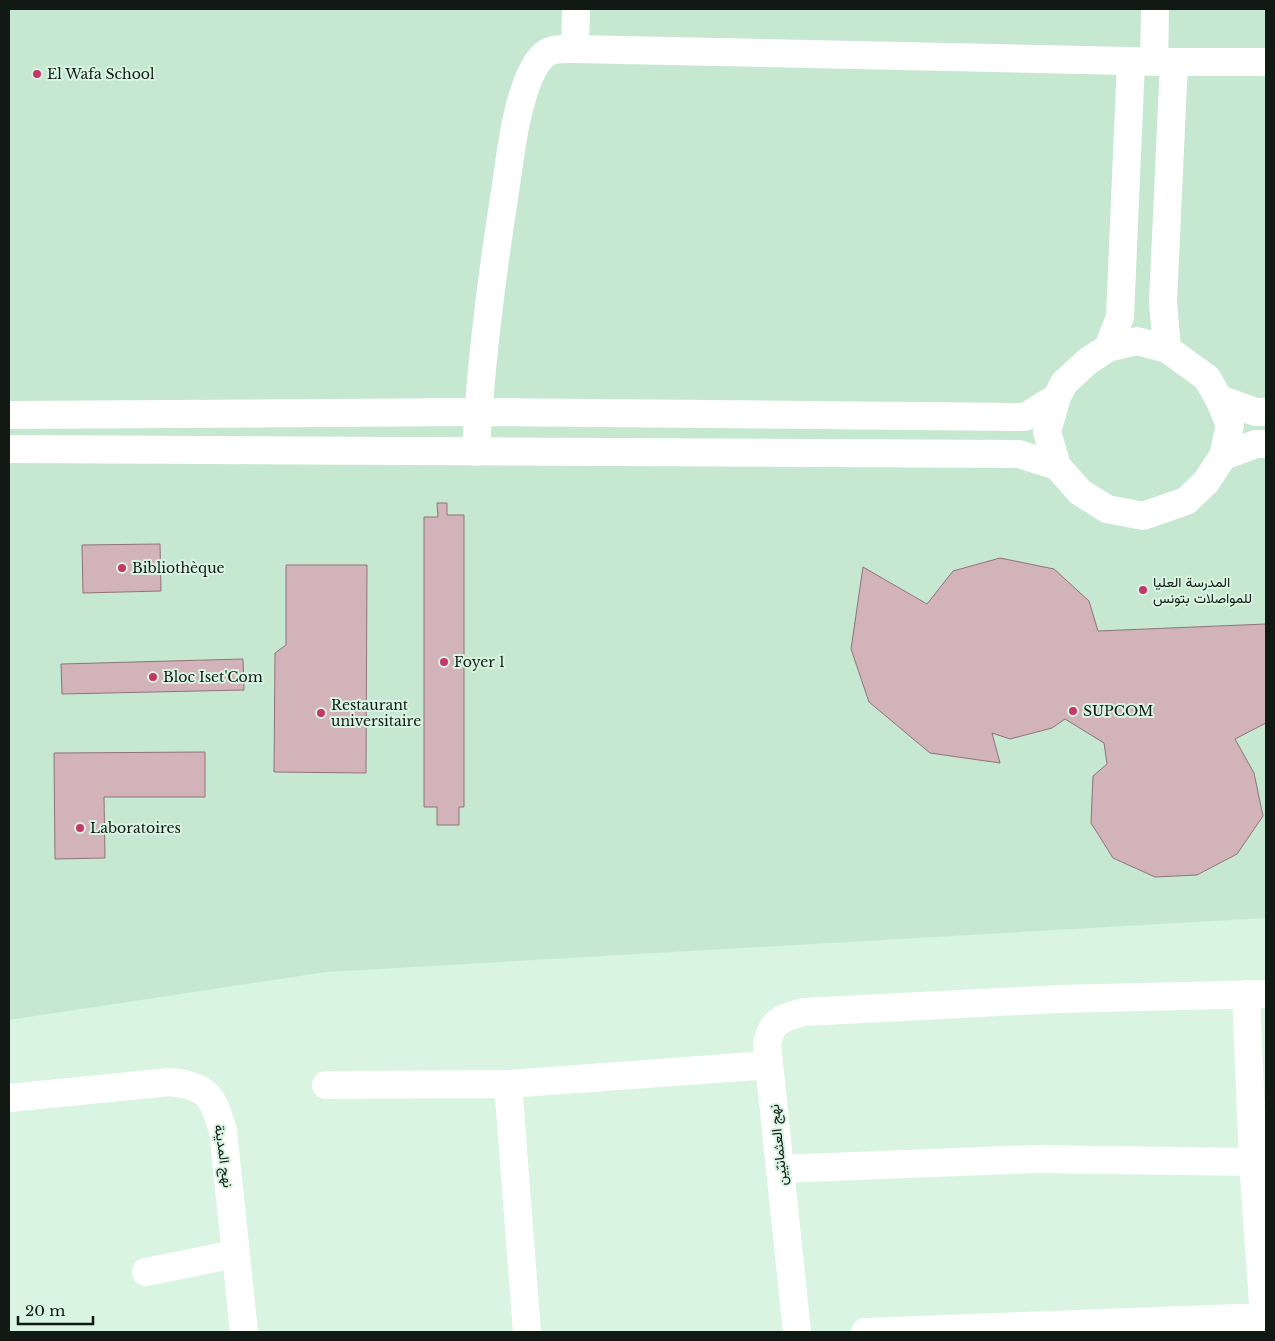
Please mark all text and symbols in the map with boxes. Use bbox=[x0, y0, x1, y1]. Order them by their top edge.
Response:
place label: El Wafa School bbox=[47, 65, 155, 83]
marker: El Wafa School bbox=[31, 68, 43, 80]
place label: Bibliothèque bbox=[132, 559, 225, 577]
marker: Bibliothèque bbox=[116, 562, 128, 574]
place label: المدرسة العليا للمواصلات بتونس bbox=[1153, 573, 1252, 607]
marker: المدرسة العليا للمواصلات بتونس bbox=[1137, 584, 1149, 596]
place label: Foyer 1 bbox=[454, 653, 505, 671]
marker: Foyer 1 bbox=[438, 656, 450, 668]
place label: Bloc Iset'Com bbox=[163, 668, 263, 686]
marker: Bloc Iset'Com bbox=[147, 671, 159, 683]
place label: Restaurant universitaire bbox=[331, 696, 421, 730]
place label: SUPCOM bbox=[1083, 702, 1153, 720]
marker: SUPCOM bbox=[1067, 705, 1079, 717]
marker: Restaurant universitaire bbox=[315, 707, 327, 719]
place label: Laboratoires bbox=[90, 819, 181, 837]
marker: Laboratoires bbox=[74, 822, 86, 834]
street label: نهج العثمانيّين bbox=[765, 1103, 793, 1187]
street label: نهج المدينة bbox=[209, 1123, 237, 1189]
scale bar bbox=[18, 1294, 92, 1326]
text: 20 m bbox=[25, 1301, 65, 1320]

